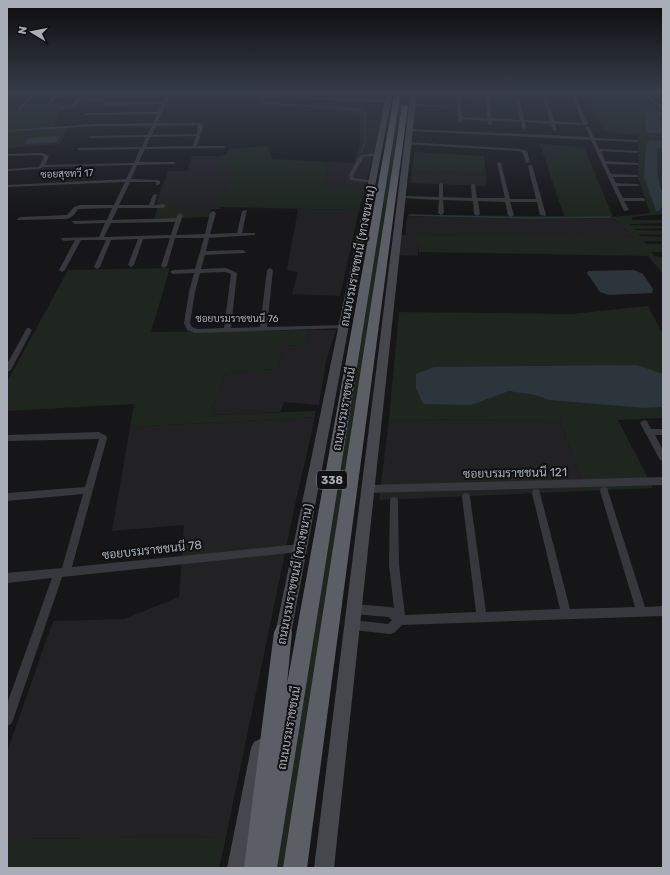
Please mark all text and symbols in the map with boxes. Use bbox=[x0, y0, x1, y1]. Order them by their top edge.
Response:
north arrow bbox=[12, 12, 52, 52]
text: N bbox=[16, 25, 30, 35]
street label: ซอยสุขทวี 17 bbox=[40, 166, 94, 182]
street label: ถนนบรมราชชนนี (ทางขนาน) bbox=[336, 184, 379, 328]
street label: ซอยบรมราชชนนี 76 bbox=[195, 312, 279, 325]
street label: ถนนบรมราชชนนี bbox=[329, 366, 358, 452]
street label: ซอยบรมราชชนนี 121 bbox=[463, 464, 567, 481]
road number: 338 bbox=[317, 471, 347, 489]
street label: ถนนบรมราชชนนี (ทางขนาน) bbox=[273, 502, 316, 646]
street label: ซอยบรมราชชนนี 78 bbox=[101, 537, 203, 562]
street label: ถนนบรมราชชนนี bbox=[274, 685, 303, 771]

